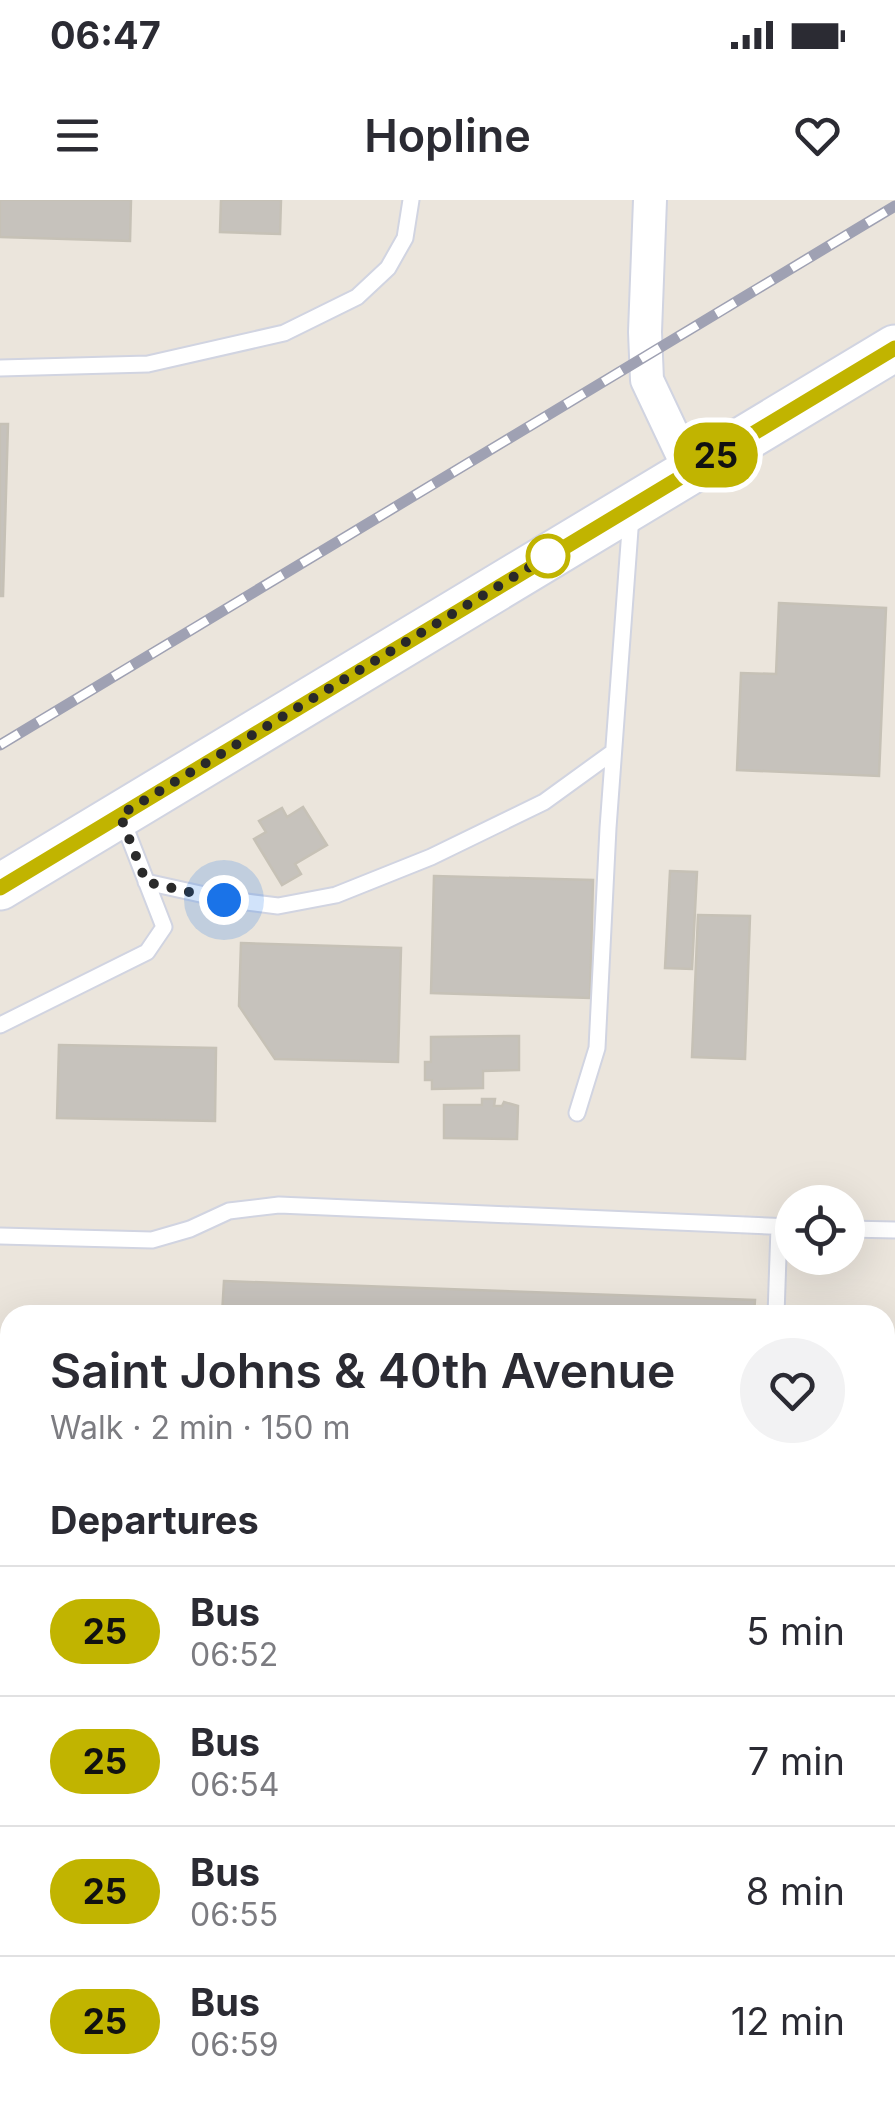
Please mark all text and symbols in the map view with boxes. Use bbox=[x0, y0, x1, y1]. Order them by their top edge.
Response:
text: 06:47 bbox=[50, 12, 161, 58]
icon: menu bbox=[50, 108, 105, 163]
text: Hopline bbox=[364, 108, 531, 163]
icon: heart bbox=[790, 108, 845, 163]
line badge: 25 bbox=[671, 422, 761, 488]
text: 25 bbox=[694, 434, 738, 476]
unlabelled marker bbox=[527, 535, 569, 577]
your location bbox=[199, 875, 249, 925]
map controls bbox=[775, 1185, 865, 1275]
button: locate bbox=[775, 1185, 865, 1275]
button: heart bbox=[740, 1338, 845, 1443]
text: Saint Johns & 40th Avenue bbox=[50, 1341, 675, 1400]
text: Walk · 2 min · 150 m bbox=[50, 1408, 351, 1447]
text: Departures bbox=[50, 1497, 259, 1543]
text: Bus bbox=[190, 1589, 260, 1635]
text: 5 min bbox=[746, 1608, 845, 1654]
text: 25 bbox=[83, 1610, 127, 1652]
text: 06:52 bbox=[190, 1635, 278, 1674]
text: Bus bbox=[190, 1719, 260, 1765]
text: 7 min bbox=[748, 1738, 845, 1784]
text: 25 bbox=[83, 1740, 127, 1782]
text: 06:54 bbox=[190, 1765, 279, 1804]
text: Bus bbox=[190, 1849, 260, 1895]
text: 8 min bbox=[746, 1868, 845, 1914]
text: 25 bbox=[83, 1870, 127, 1912]
text: 06:55 bbox=[190, 1895, 278, 1934]
text: Bus bbox=[190, 1979, 260, 2025]
text: 12 min bbox=[731, 1998, 845, 2044]
text: 25 bbox=[83, 2000, 127, 2042]
text: 06:59 bbox=[190, 2025, 279, 2064]

